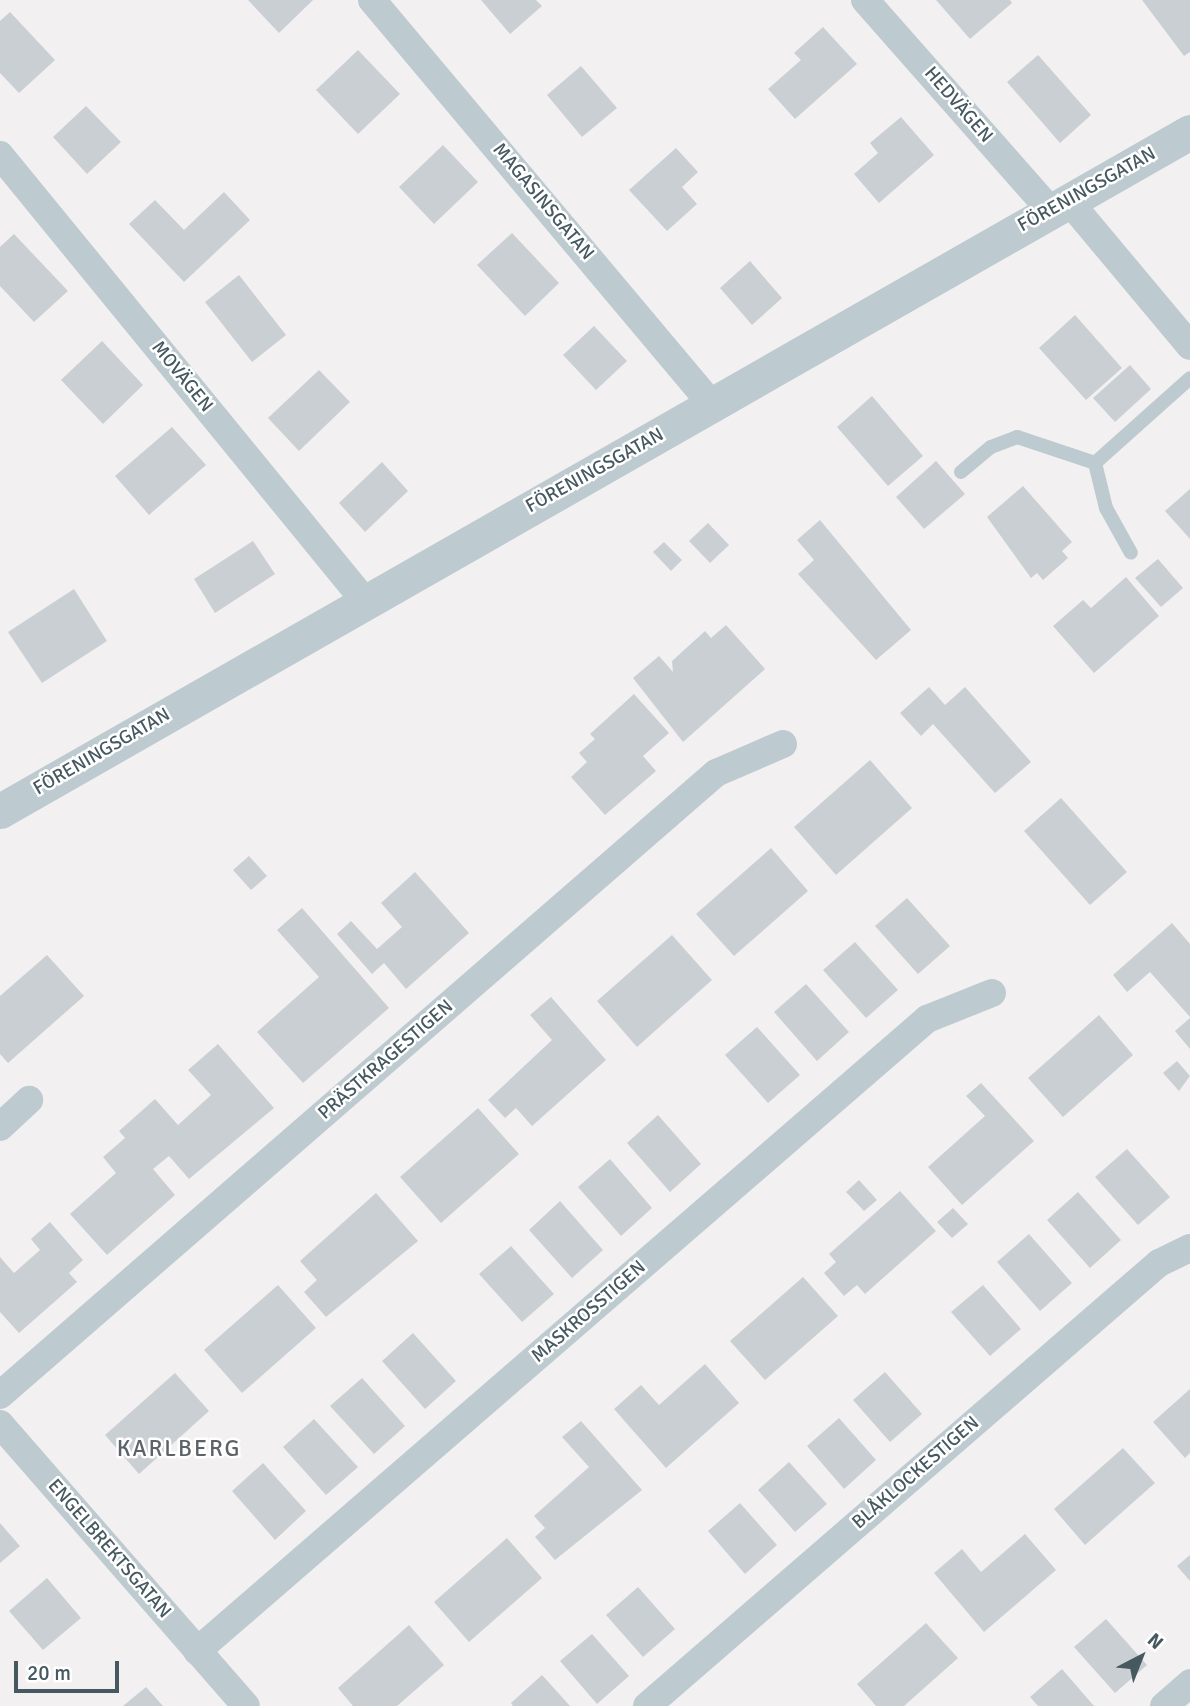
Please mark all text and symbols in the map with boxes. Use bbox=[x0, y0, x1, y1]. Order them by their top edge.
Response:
street label: HEDVÄGEN bbox=[919, 62, 997, 148]
street label: MAGASINSGATAN bbox=[488, 139, 598, 265]
street label: FÖRENINGSGATAN bbox=[1014, 143, 1160, 237]
street label: MOVÄGEN bbox=[146, 337, 218, 417]
street label: FÖRENINGSGATAN bbox=[522, 424, 668, 518]
street label: FÖRENINGSGATAN bbox=[30, 704, 174, 800]
street label: PRÄSTKRAGESTIGEN bbox=[314, 995, 458, 1125]
street label: MASKROSSTIGEN bbox=[527, 1256, 651, 1368]
street label: BLÅKLOCKESTIGEN bbox=[848, 1412, 984, 1534]
district label: KARLBERG bbox=[118, 1435, 240, 1463]
street label: ENGELBREKTSGATAN bbox=[42, 1475, 176, 1623]
north arrow bbox=[1106, 1622, 1176, 1692]
text: N bbox=[1142, 1628, 1168, 1655]
scale bar bbox=[18, 1646, 122, 1690]
text: 20 m bbox=[27, 1660, 71, 1686]

